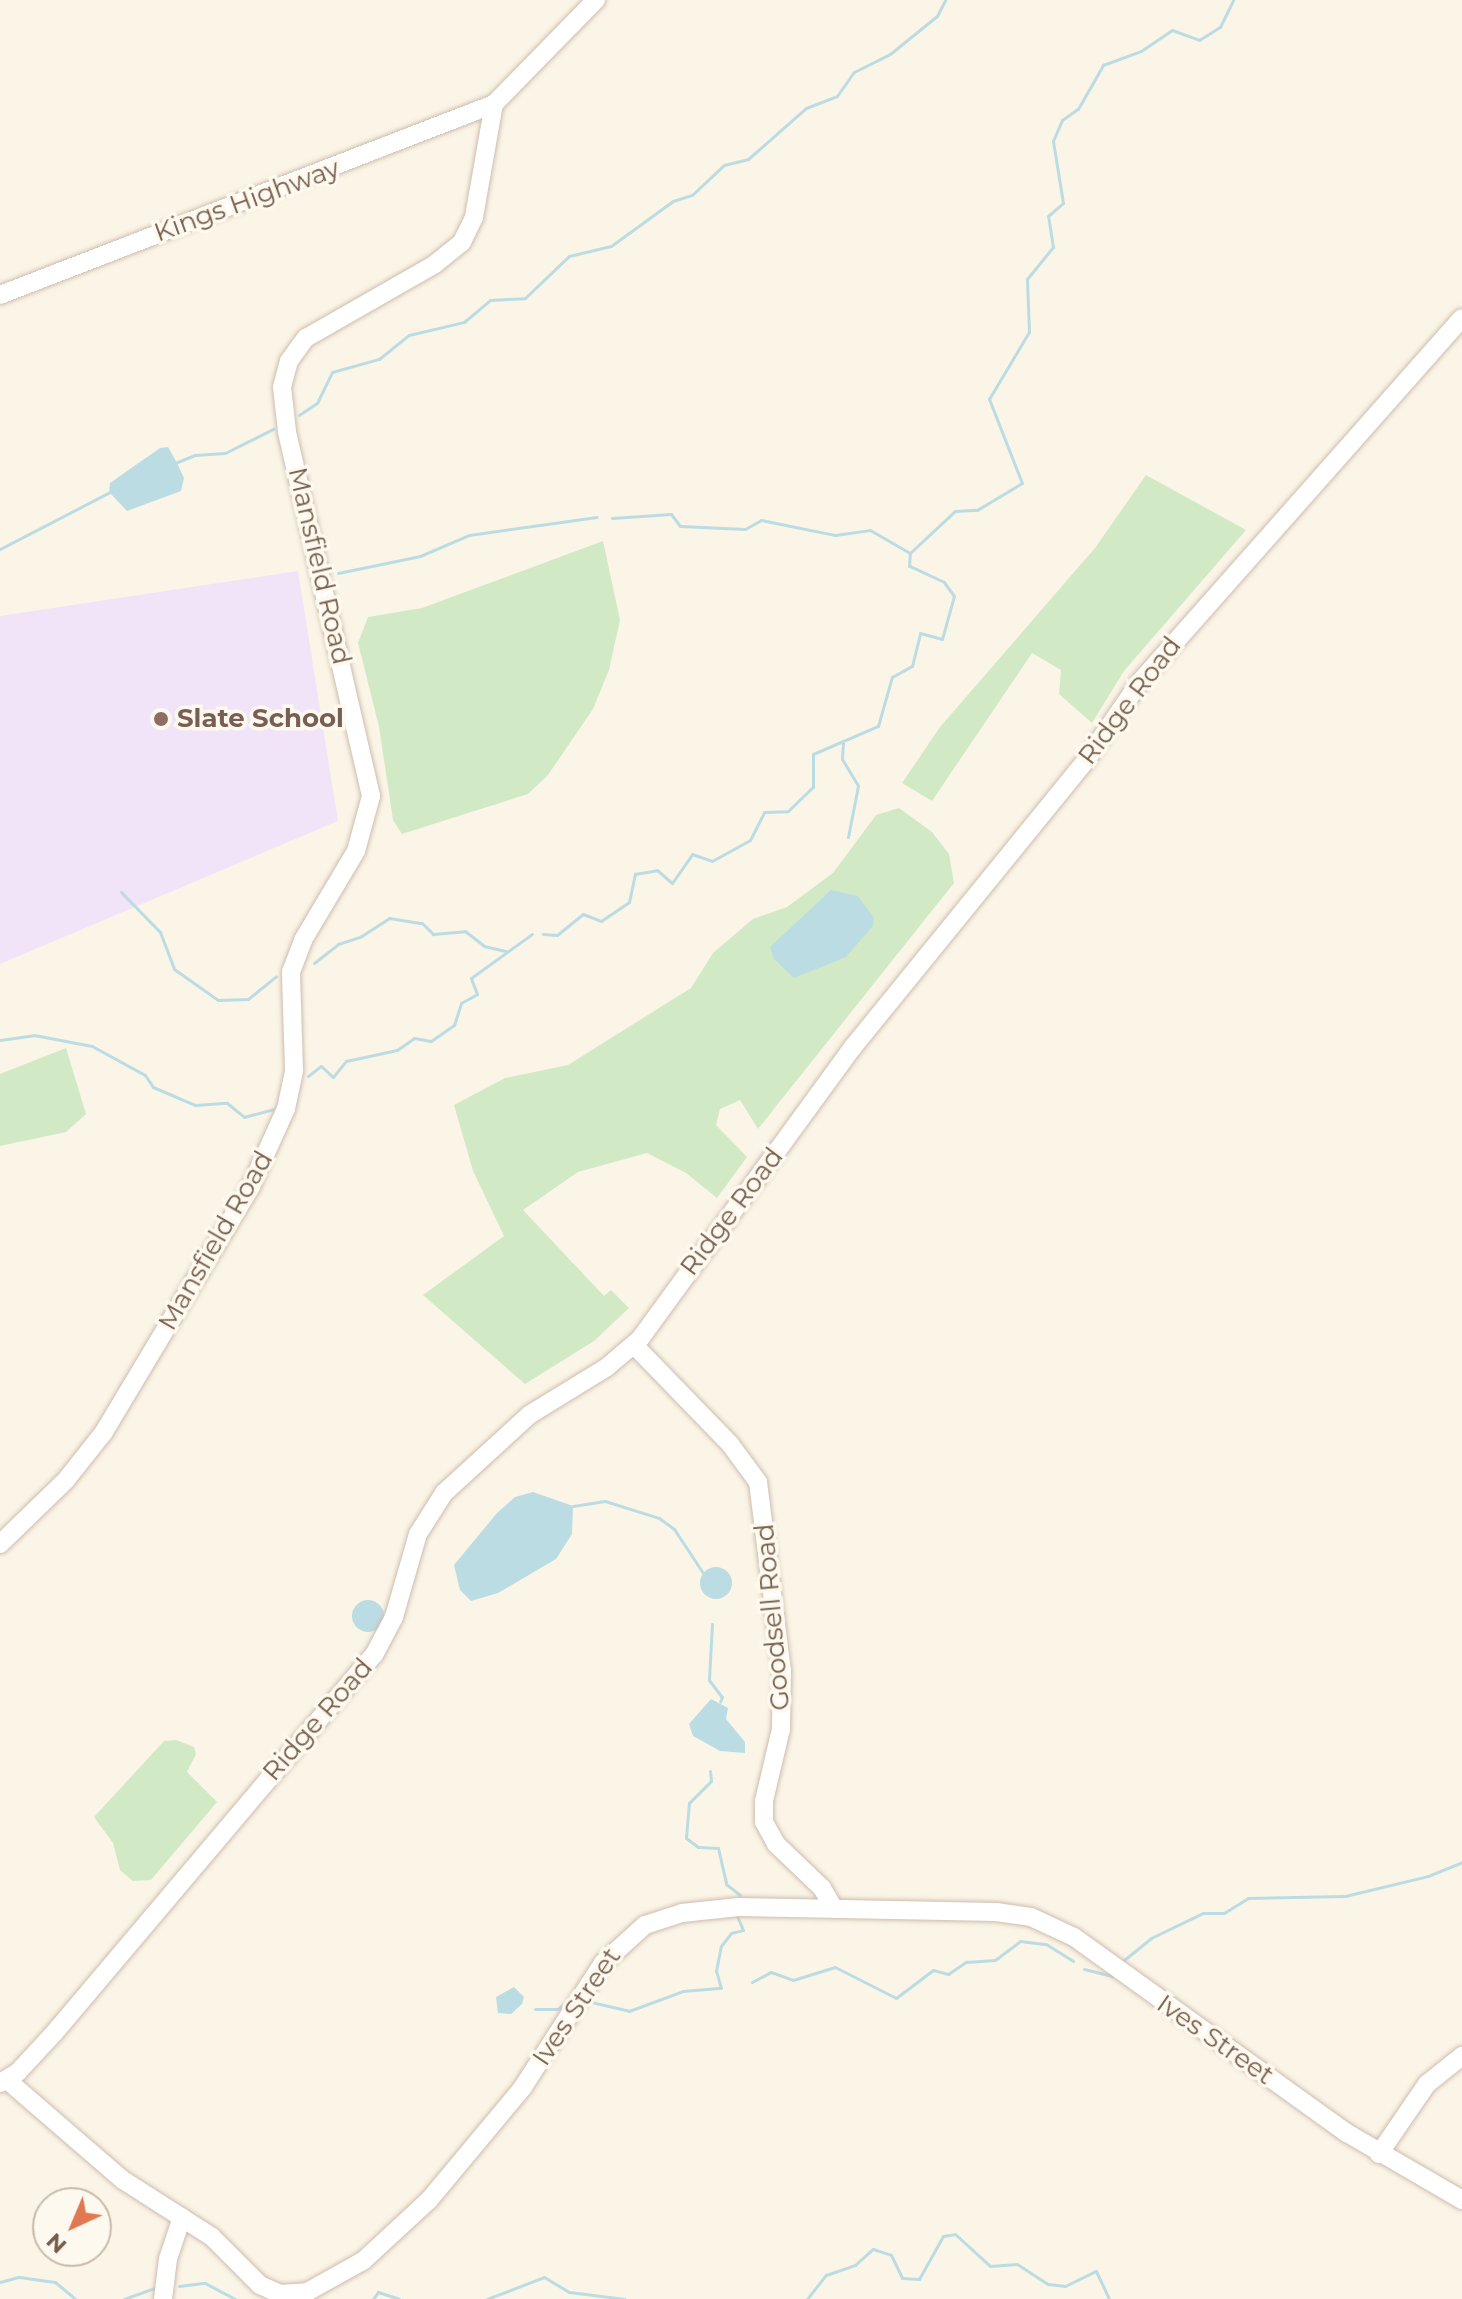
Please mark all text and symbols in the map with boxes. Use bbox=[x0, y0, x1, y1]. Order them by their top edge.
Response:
street label: Kings Highway bbox=[150, 153, 344, 249]
street label: Mansfield Road bbox=[281, 464, 357, 668]
street label: Ridge Road bbox=[1072, 631, 1188, 771]
place label: Slate School bbox=[177, 703, 344, 735]
marker: Slate School bbox=[152, 710, 170, 728]
street label: Ridge Road bbox=[674, 1142, 790, 1282]
street label: Mansfield Road bbox=[152, 1146, 280, 1336]
street label: Goodsell Road bbox=[749, 1522, 797, 1712]
street label: Ridge Road bbox=[256, 1653, 380, 1787]
street label: Ives Street bbox=[526, 1942, 628, 2072]
street label: Ives Street bbox=[1151, 1988, 1279, 2092]
north arrow bbox=[32, 2187, 112, 2267]
text: N bbox=[41, 2227, 72, 2259]

